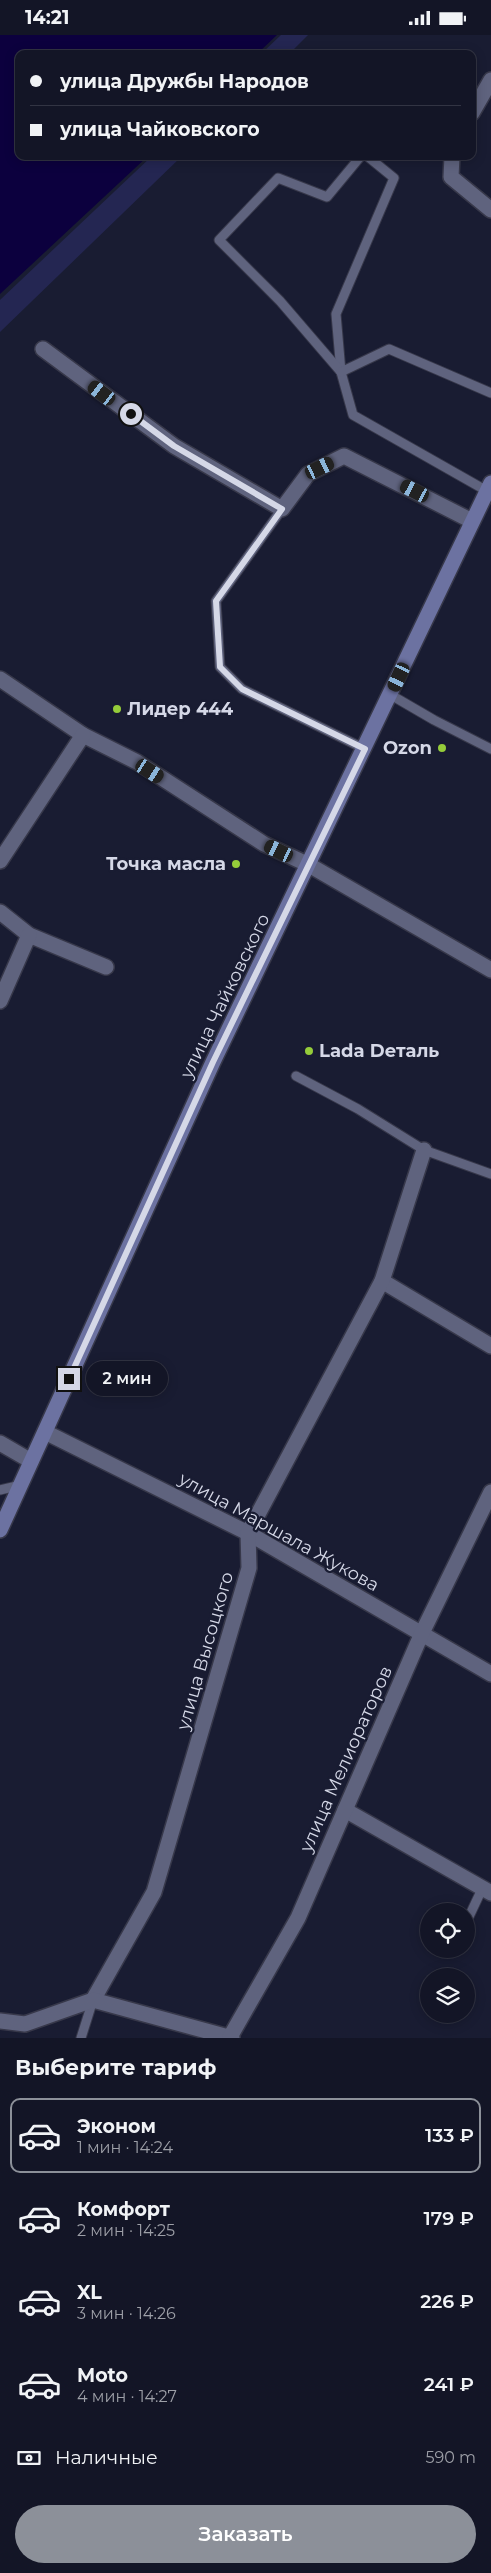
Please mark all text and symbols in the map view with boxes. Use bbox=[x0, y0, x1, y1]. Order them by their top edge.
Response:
text: 14:21 bbox=[25, 6, 69, 29]
text: улица Дружбы Народов bbox=[60, 70, 309, 93]
text: улица Чайковского bbox=[60, 118, 260, 141]
car bbox=[85, 378, 118, 408]
route start bbox=[120, 403, 142, 425]
car bbox=[303, 455, 336, 481]
car bbox=[398, 478, 431, 504]
car bbox=[385, 660, 412, 694]
place label: Лидер 444 bbox=[127, 698, 234, 720]
marker: Лидер 444 bbox=[111, 703, 123, 715]
place label: Ozon bbox=[383, 737, 432, 759]
marker: Ozon bbox=[436, 742, 448, 754]
car bbox=[133, 757, 166, 785]
car bbox=[262, 838, 295, 864]
place label: Точка масла bbox=[106, 853, 226, 875]
marker: Точка масла bbox=[230, 858, 242, 870]
street label: улица Чайковского bbox=[175, 910, 274, 1083]
place label: Lada Dеталь bbox=[319, 1040, 439, 1062]
marker: Lada Dеталь bbox=[303, 1045, 315, 1057]
callout: 2 мин bbox=[86, 1361, 169, 1397]
route end bbox=[58, 1368, 80, 1390]
text: 2 мин bbox=[103, 1369, 151, 1388]
street label: улица Маршала Жукова bbox=[174, 1467, 383, 1596]
street label: улица Высоцкого bbox=[172, 1569, 238, 1734]
street label: улица Мелиораторов bbox=[295, 1663, 397, 1856]
map controls bbox=[420, 1903, 475, 2023]
button: locate bbox=[420, 1903, 475, 1958]
button: layers bbox=[420, 1968, 475, 2023]
text: Выберите тариф bbox=[15, 2054, 216, 2081]
icon: car bbox=[17, 2113, 62, 2158]
text: Эконом bbox=[77, 2115, 156, 2138]
text: 133 ₽ bbox=[425, 2124, 474, 2147]
text: 1 мин · 14:24 bbox=[77, 2138, 173, 2157]
icon: car bbox=[17, 2196, 62, 2241]
text: Комфорт bbox=[77, 2198, 170, 2221]
text: 179 ₽ bbox=[424, 2207, 474, 2230]
text: 2 мин · 14:25 bbox=[77, 2221, 175, 2240]
icon: car bbox=[17, 2279, 62, 2324]
text: XL bbox=[77, 2281, 102, 2304]
text: 226 ₽ bbox=[420, 2290, 474, 2313]
text: 3 мин · 14:26 bbox=[77, 2304, 176, 2323]
icon: car bbox=[17, 2362, 62, 2407]
text: Moto bbox=[77, 2364, 128, 2387]
text: 241 ₽ bbox=[424, 2373, 474, 2396]
text: 4 мин · 14:27 bbox=[77, 2387, 177, 2406]
icon: cash bbox=[15, 2444, 43, 2472]
text: Наличные bbox=[55, 2446, 158, 2469]
text: 590 m bbox=[425, 2448, 476, 2467]
button: Заказать bbox=[15, 2505, 476, 2563]

